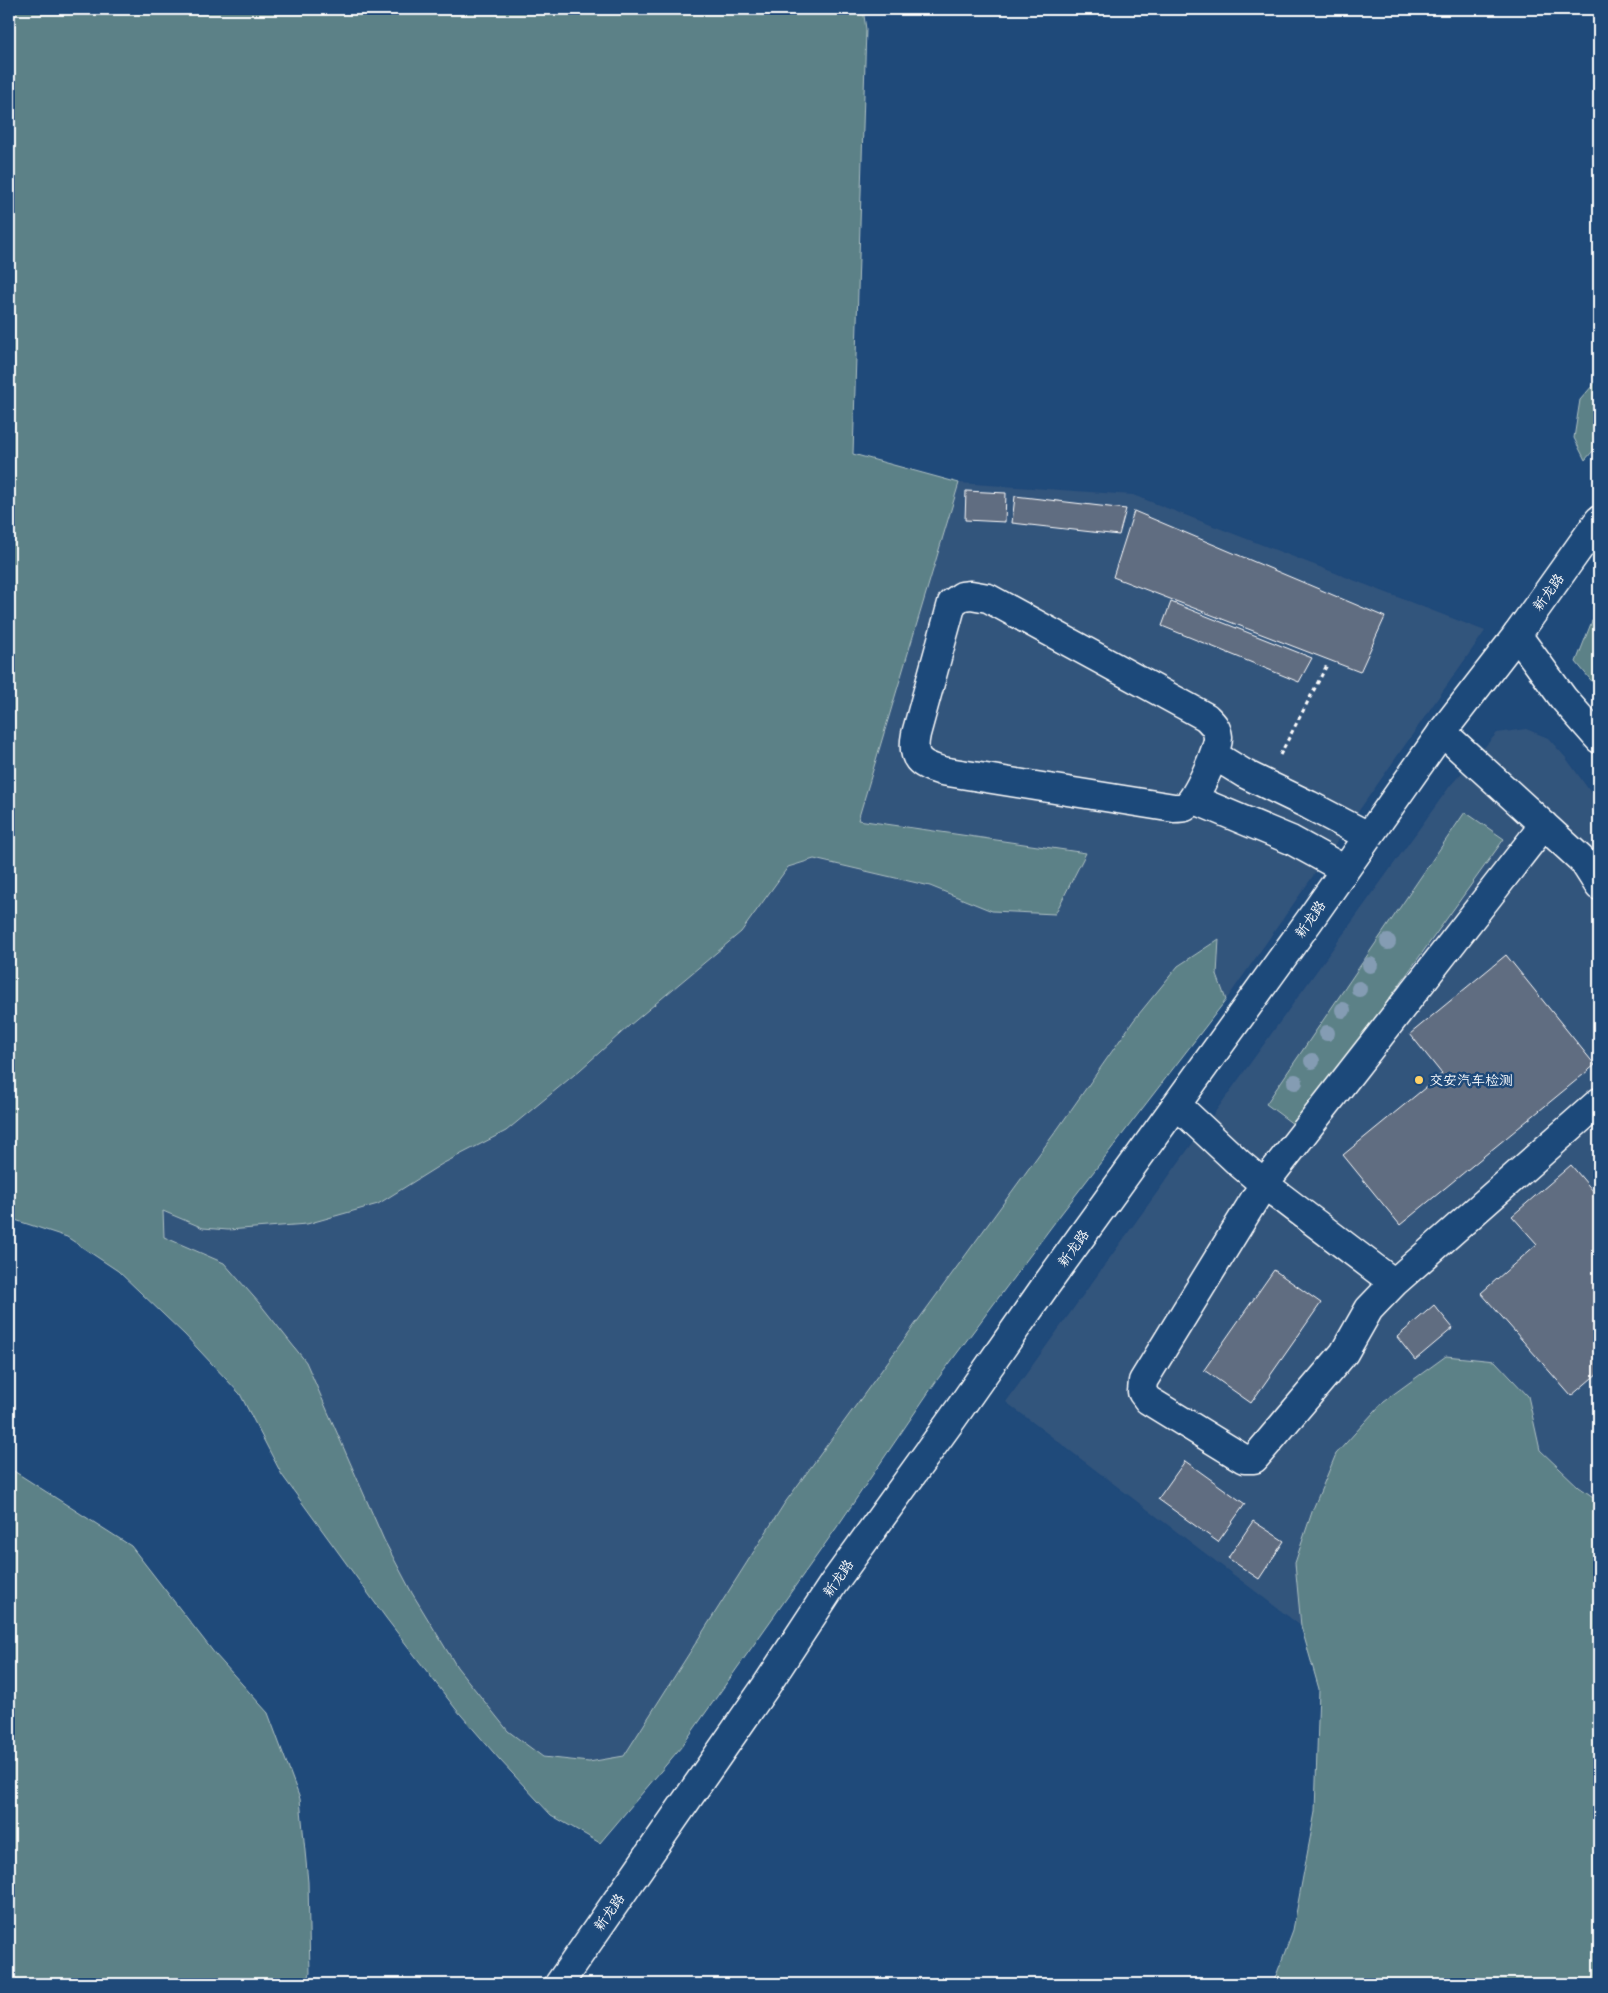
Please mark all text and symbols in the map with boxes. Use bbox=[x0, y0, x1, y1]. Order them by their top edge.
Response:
street label: 新龙路 bbox=[1528, 570, 1568, 614]
street label: 新龙路 bbox=[1291, 897, 1329, 941]
place label: 交安汽车检测 bbox=[1429, 1071, 1513, 1089]
marker: 交安汽车检测 bbox=[1413, 1074, 1425, 1086]
street label: 新龙路 bbox=[1053, 1226, 1093, 1270]
street label: 新龙路 bbox=[819, 1556, 857, 1600]
street label: 新龙路 bbox=[590, 1890, 628, 1934]

